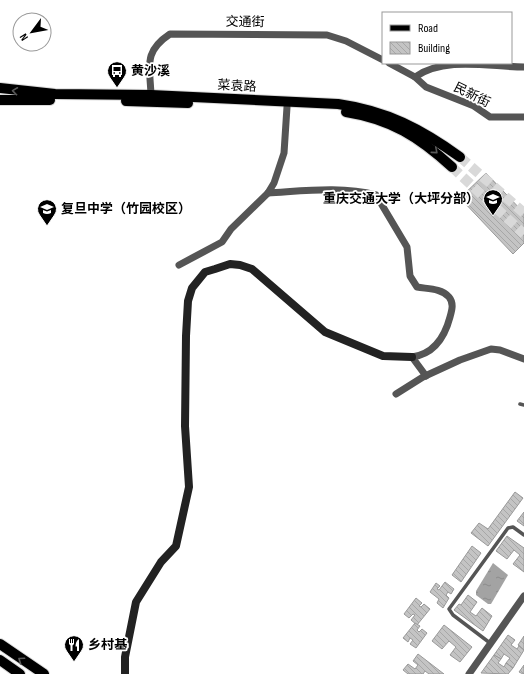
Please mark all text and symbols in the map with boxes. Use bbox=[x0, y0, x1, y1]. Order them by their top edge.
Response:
north arrow bbox=[12, 12, 52, 52]
legend bbox=[382, 12, 512, 64]
street label: 交通街 bbox=[225, 14, 265, 30]
text: Road bbox=[418, 21, 438, 36]
text: N bbox=[17, 31, 31, 43]
text: Building bbox=[418, 41, 450, 56]
bus stop icon: 黄沙溪 bbox=[106, 60, 128, 88]
place label: 黄沙溪 bbox=[131, 63, 170, 79]
street label: 菜袁路 bbox=[217, 77, 257, 95]
street label: 民新街 bbox=[451, 79, 493, 111]
one-way arrow bbox=[12, 87, 18, 96]
one-way arrow bbox=[430, 147, 438, 154]
school or university icon: 重庆交通大学（大坪分部） bbox=[482, 188, 504, 216]
place label: 重庆交通大学（大坪分部） bbox=[323, 191, 479, 207]
school or university icon: 复旦中学（竹园校区） bbox=[36, 198, 58, 226]
place label: 复旦中学（竹园校区） bbox=[61, 201, 191, 217]
restaurant icon: 乡村基 bbox=[63, 634, 85, 662]
place label: 乡村基 bbox=[88, 637, 128, 653]
one-way arrow bbox=[19, 658, 26, 665]

